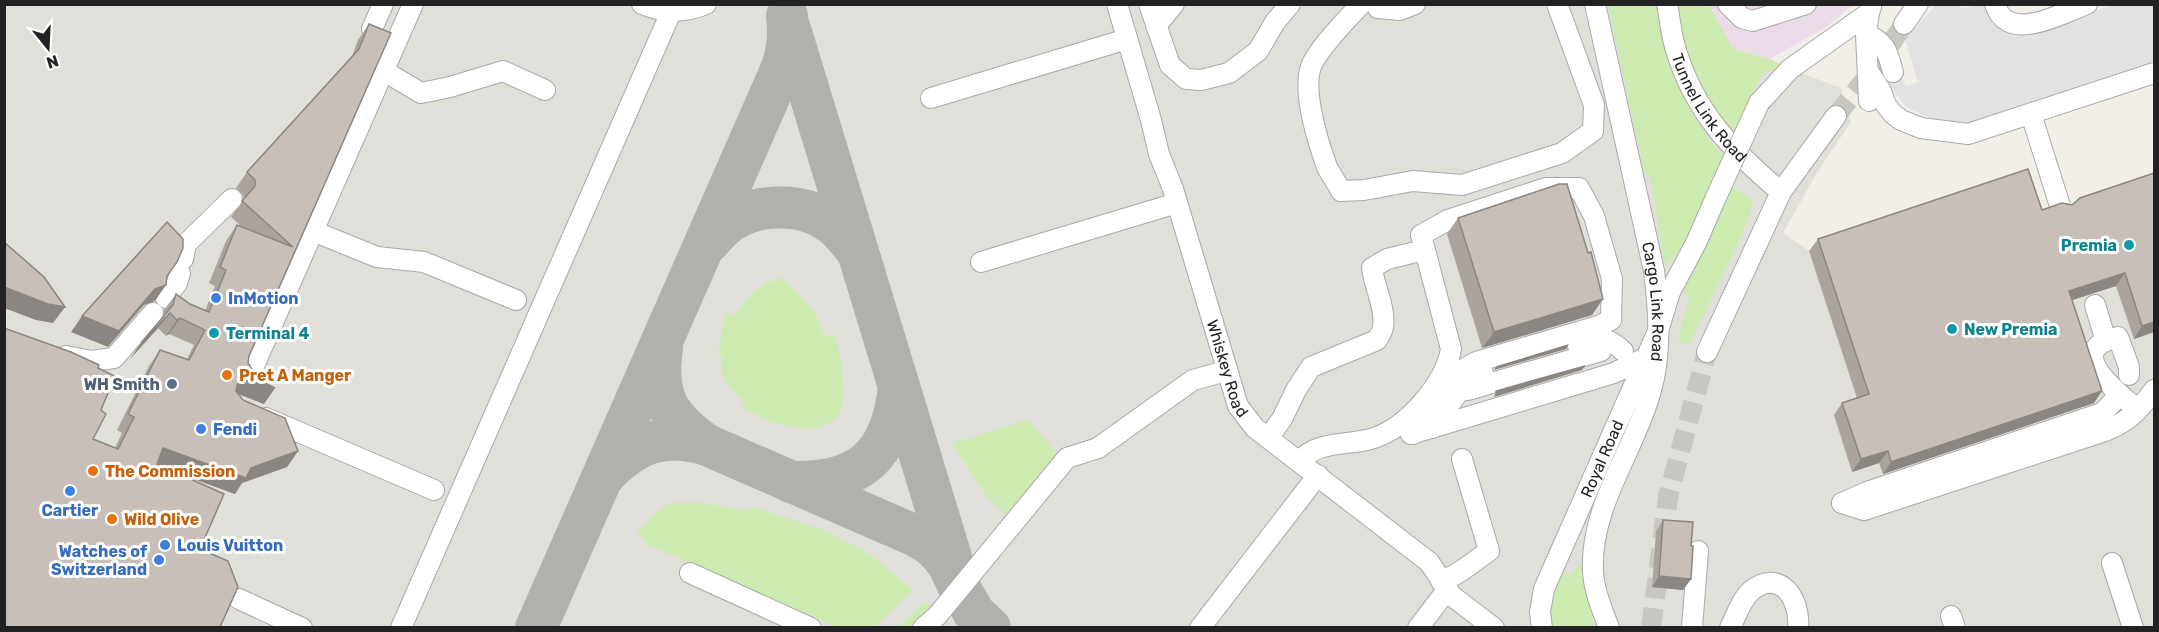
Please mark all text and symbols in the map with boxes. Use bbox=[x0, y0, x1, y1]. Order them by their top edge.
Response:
north arrow bbox=[18, 18, 78, 78]
text: N bbox=[44, 51, 61, 73]
street label: Tunnel Link Road bbox=[1668, 51, 1751, 166]
place label: Premia bbox=[2061, 236, 2117, 255]
marker: Premia bbox=[2122, 238, 2136, 252]
street label: Cargo Link Road bbox=[1638, 240, 1667, 363]
place label: InMotion bbox=[228, 289, 299, 308]
marker: InMotion bbox=[209, 291, 223, 305]
street label: Whiskey Road bbox=[1203, 317, 1252, 421]
place label: New Premia bbox=[1964, 320, 2057, 339]
marker: New Premia bbox=[1945, 322, 1959, 336]
place label: Terminal 4 bbox=[226, 324, 309, 343]
marker: Terminal 4 bbox=[207, 326, 221, 340]
place label: Pret A Manger bbox=[239, 366, 352, 385]
marker: Pret A Manger bbox=[220, 368, 234, 382]
place label: WH Smith bbox=[84, 375, 160, 394]
marker: WH Smith bbox=[165, 377, 179, 391]
street label: Royal Road bbox=[1577, 417, 1627, 500]
place label: Fendi bbox=[213, 420, 257, 439]
marker: Fendi bbox=[194, 422, 208, 436]
place label: The Commission bbox=[105, 462, 235, 481]
marker: The Commission bbox=[86, 464, 100, 478]
marker: Cartier bbox=[63, 484, 77, 498]
place label: Cartier bbox=[42, 501, 99, 520]
place label: Wild Olive bbox=[124, 510, 199, 529]
marker: Wild Olive bbox=[105, 512, 119, 526]
place label: Louis Vuitton bbox=[177, 536, 283, 555]
marker: Louis Vuitton bbox=[158, 538, 172, 552]
place label: Watches of Switzerland bbox=[51, 542, 148, 579]
marker: Watches of Switzerland bbox=[152, 553, 166, 567]

